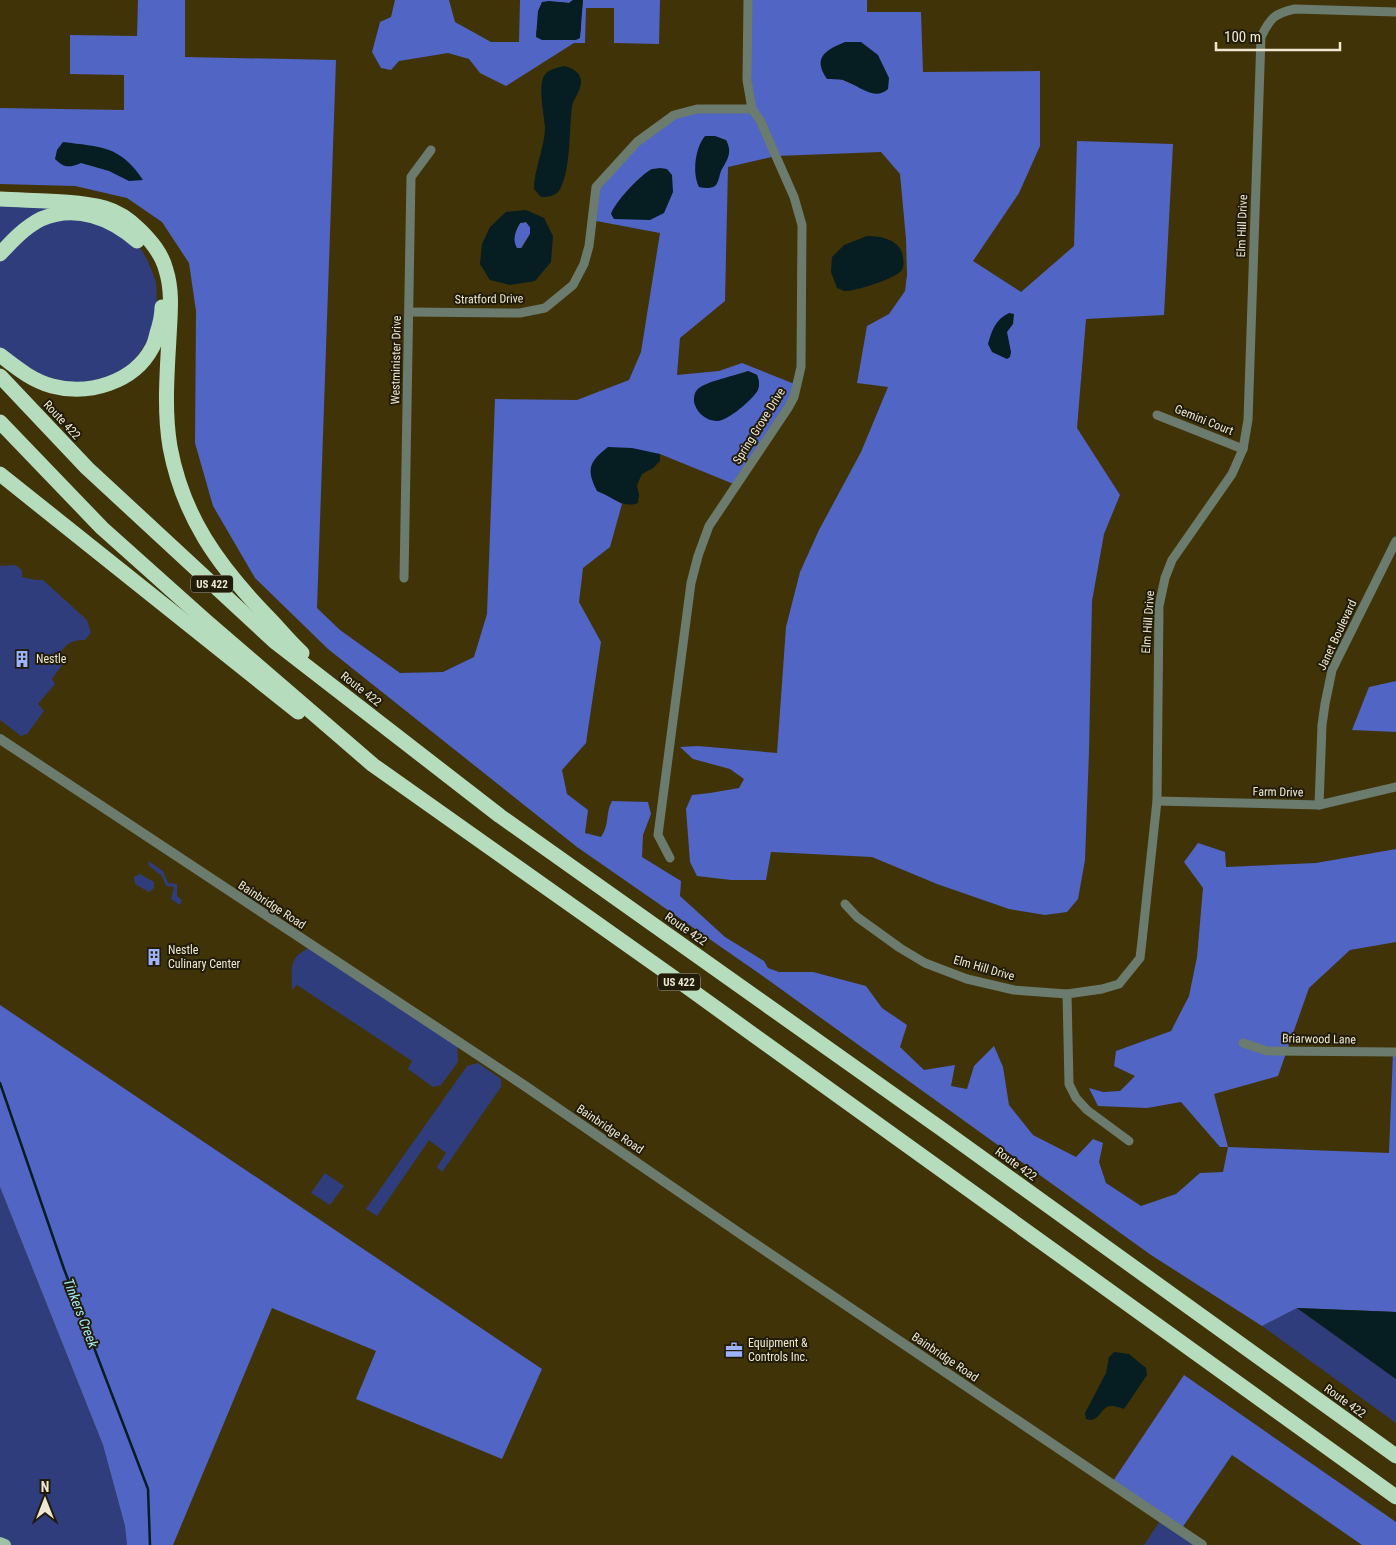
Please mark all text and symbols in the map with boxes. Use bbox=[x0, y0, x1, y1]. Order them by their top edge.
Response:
scale bar bbox=[1216, 20, 1340, 52]
text: 100 m bbox=[1224, 28, 1261, 46]
street label: Elm Hill Drive bbox=[1234, 194, 1250, 258]
street label: Stratford Drive bbox=[455, 291, 524, 307]
street label: Westminister Drive bbox=[388, 315, 404, 405]
street label: Spring Grove Drive bbox=[730, 385, 788, 467]
street label: Route 422 bbox=[41, 398, 83, 442]
street label: Gemini Court bbox=[1173, 402, 1236, 438]
road number: US 422 bbox=[191, 576, 233, 592]
street label: Elm Hill Drive bbox=[1139, 590, 1157, 654]
street label: Janet Boulevard bbox=[1315, 597, 1359, 673]
building icon: Nestle bbox=[12, 649, 32, 669]
place label: Nestle bbox=[36, 652, 67, 666]
street label: Route 422 bbox=[338, 669, 384, 709]
street label: Farm Drive bbox=[1253, 785, 1304, 799]
street label: Bainbridge Road bbox=[236, 878, 308, 932]
street label: Route 422 bbox=[662, 910, 710, 949]
place label: Nestle Culinary Center bbox=[168, 943, 241, 971]
building icon: Nestle Culinary Center bbox=[144, 947, 164, 967]
street label: Elm Hill Drive bbox=[952, 953, 1017, 984]
road number: US 422 bbox=[658, 974, 700, 990]
street label: Briarwood Lane bbox=[1282, 1031, 1356, 1047]
street label: Bainbridge Road bbox=[574, 1102, 646, 1157]
street label: Route 422 bbox=[993, 1144, 1040, 1184]
water label: Tinkers Creek bbox=[60, 1276, 102, 1351]
street label: Bainbridge Road bbox=[909, 1330, 981, 1385]
place label: Equipment & Controls Inc. bbox=[748, 1336, 808, 1364]
office icon: Equipment & Controls Inc. bbox=[724, 1340, 744, 1360]
street label: Route 422 bbox=[1322, 1381, 1369, 1421]
north arrow bbox=[20, 1475, 70, 1525]
text: N bbox=[41, 1479, 49, 1495]

